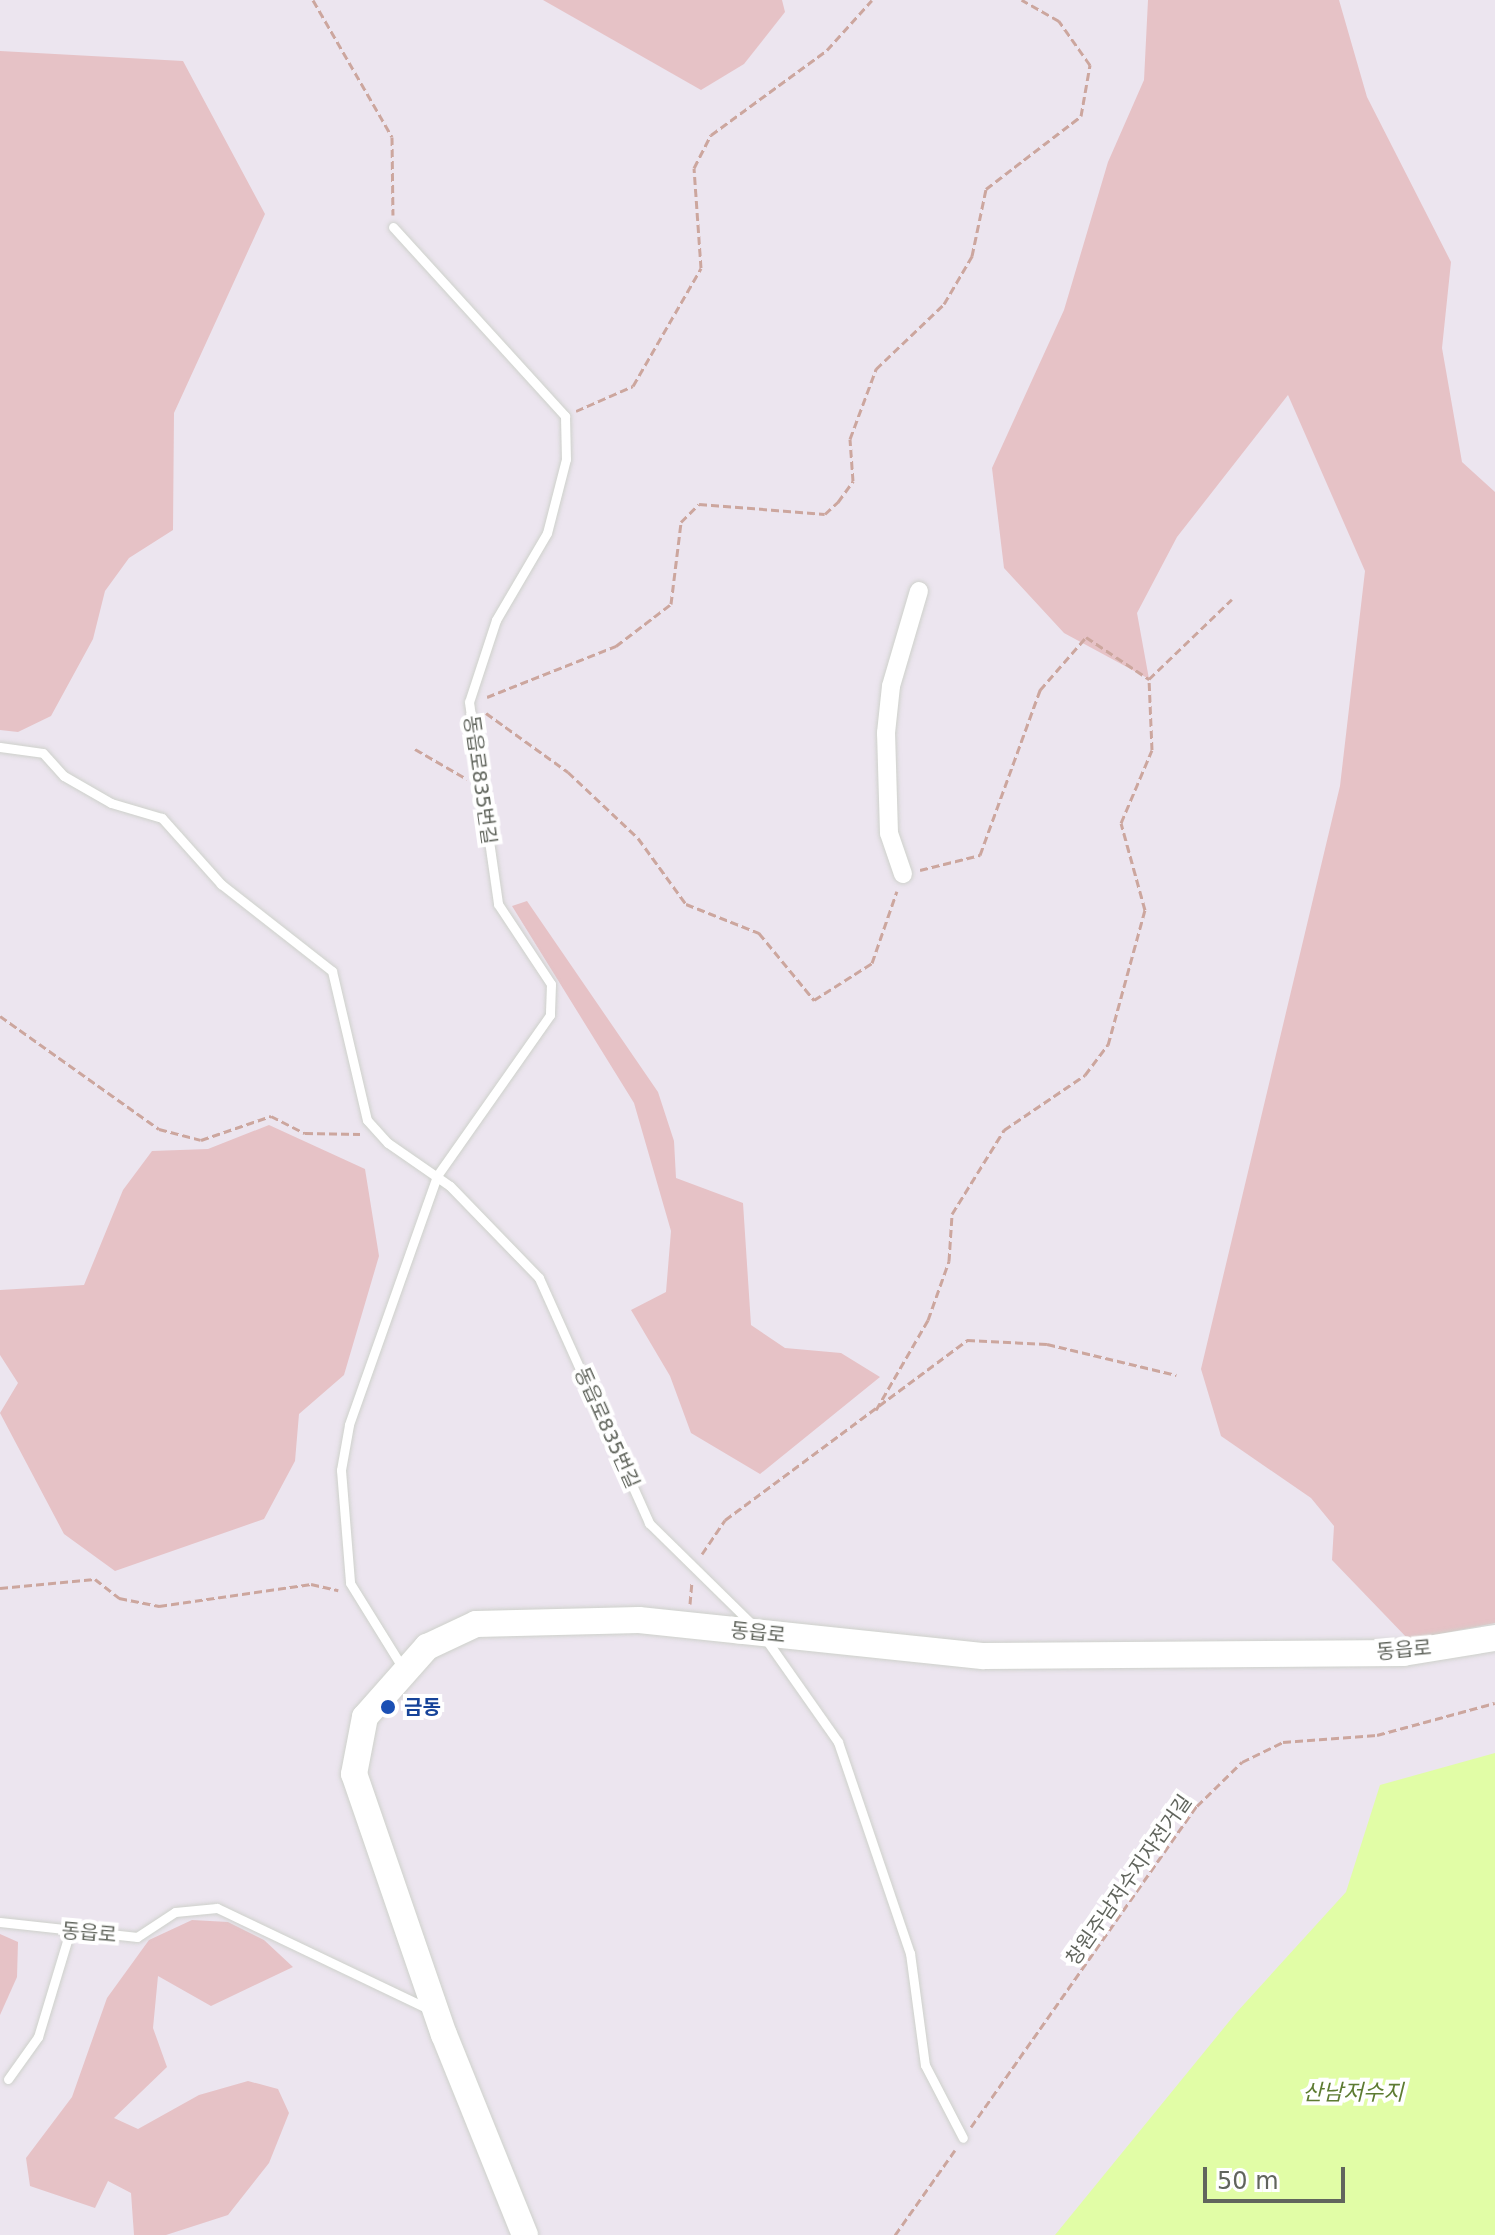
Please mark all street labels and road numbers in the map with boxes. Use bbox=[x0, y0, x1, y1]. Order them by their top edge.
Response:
street label: 동읍로835번길 bbox=[459, 714, 501, 846]
street label: 동읍로835번길 bbox=[570, 1364, 644, 1492]
street label: 동읍로 bbox=[729, 1618, 787, 1648]
street label: 동읍로 bbox=[1375, 1636, 1433, 1664]
street label: 창원주남저수지자전거길 bbox=[1061, 1790, 1197, 1970]
street label: 동읍로 bbox=[60, 1919, 118, 1947]

